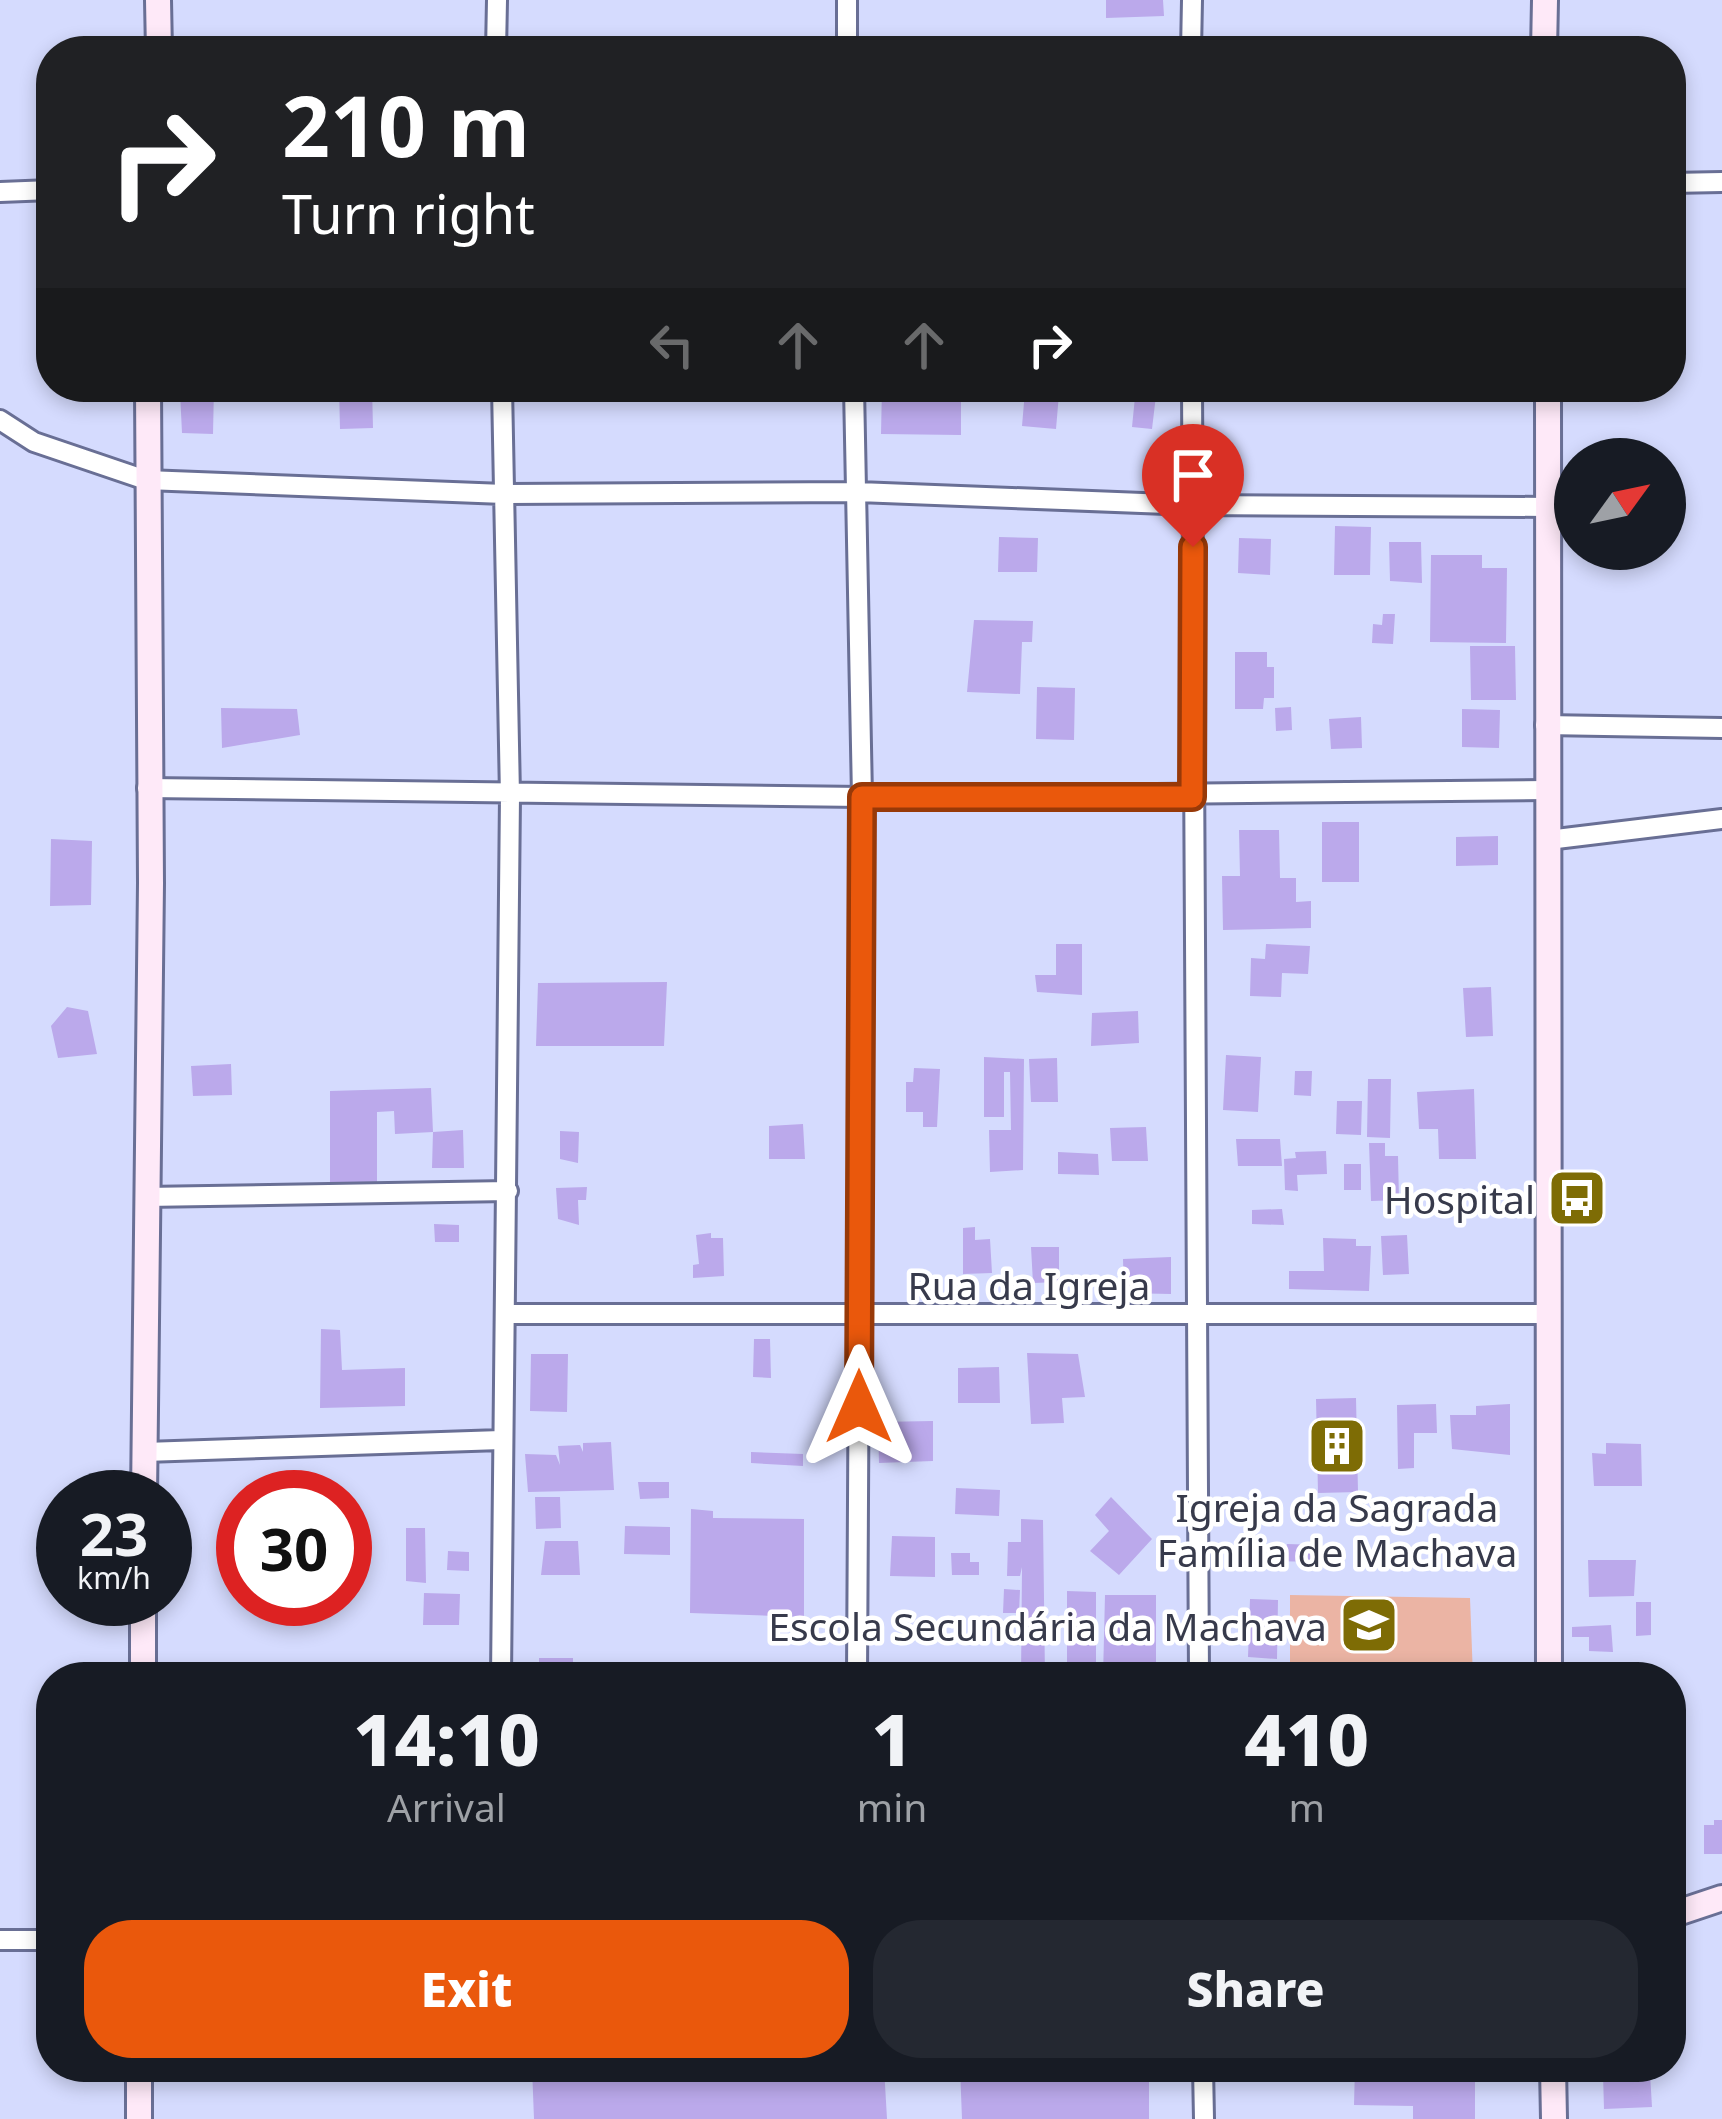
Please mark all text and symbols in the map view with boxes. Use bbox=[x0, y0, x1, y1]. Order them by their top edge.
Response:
text: 210 m bbox=[282, 67, 530, 182]
icon: right bbox=[84, 84, 240, 240]
text: Turn right bbox=[282, 176, 535, 250]
icon: left bbox=[639, 312, 705, 378]
icon: ahead bbox=[765, 312, 831, 378]
icon: ahead bbox=[891, 312, 957, 378]
icon: right bbox=[1017, 312, 1083, 378]
pin bbox=[1142, 424, 1244, 547]
north arrow bbox=[1554, 438, 1686, 570]
map controls bbox=[1554, 438, 1686, 570]
icon: arrive bbox=[1160, 442, 1226, 508]
bus stop icon: Hospital bbox=[1546, 1167, 1608, 1229]
place label: Hospital bbox=[1384, 1172, 1535, 1225]
street label: Rua da Igreja bbox=[908, 1258, 1150, 1311]
position arrow bbox=[796, 1344, 922, 1470]
building icon: Igreja da Sagrada Família de Machava bbox=[1306, 1415, 1368, 1477]
speed limit sign: 30 bbox=[216, 1470, 372, 1626]
place label: Igreja da Sagrada Família de Machava bbox=[1157, 1480, 1517, 1578]
text: 23 bbox=[80, 1492, 148, 1574]
text: km/h bbox=[77, 1557, 151, 1598]
school or university icon: Escola Secundária da Machava bbox=[1338, 1594, 1400, 1656]
place label: Escola Secundária da Machava bbox=[768, 1599, 1327, 1652]
text: 14:10 bbox=[353, 1689, 540, 1787]
text: 1 bbox=[871, 1689, 913, 1787]
text: 410 bbox=[1244, 1689, 1369, 1787]
text: Arrival bbox=[387, 1780, 506, 1833]
text: min bbox=[857, 1780, 927, 1833]
text: m bbox=[1288, 1780, 1325, 1833]
button: Exit bbox=[84, 1920, 849, 2058]
button: Share bbox=[873, 1920, 1638, 2058]

